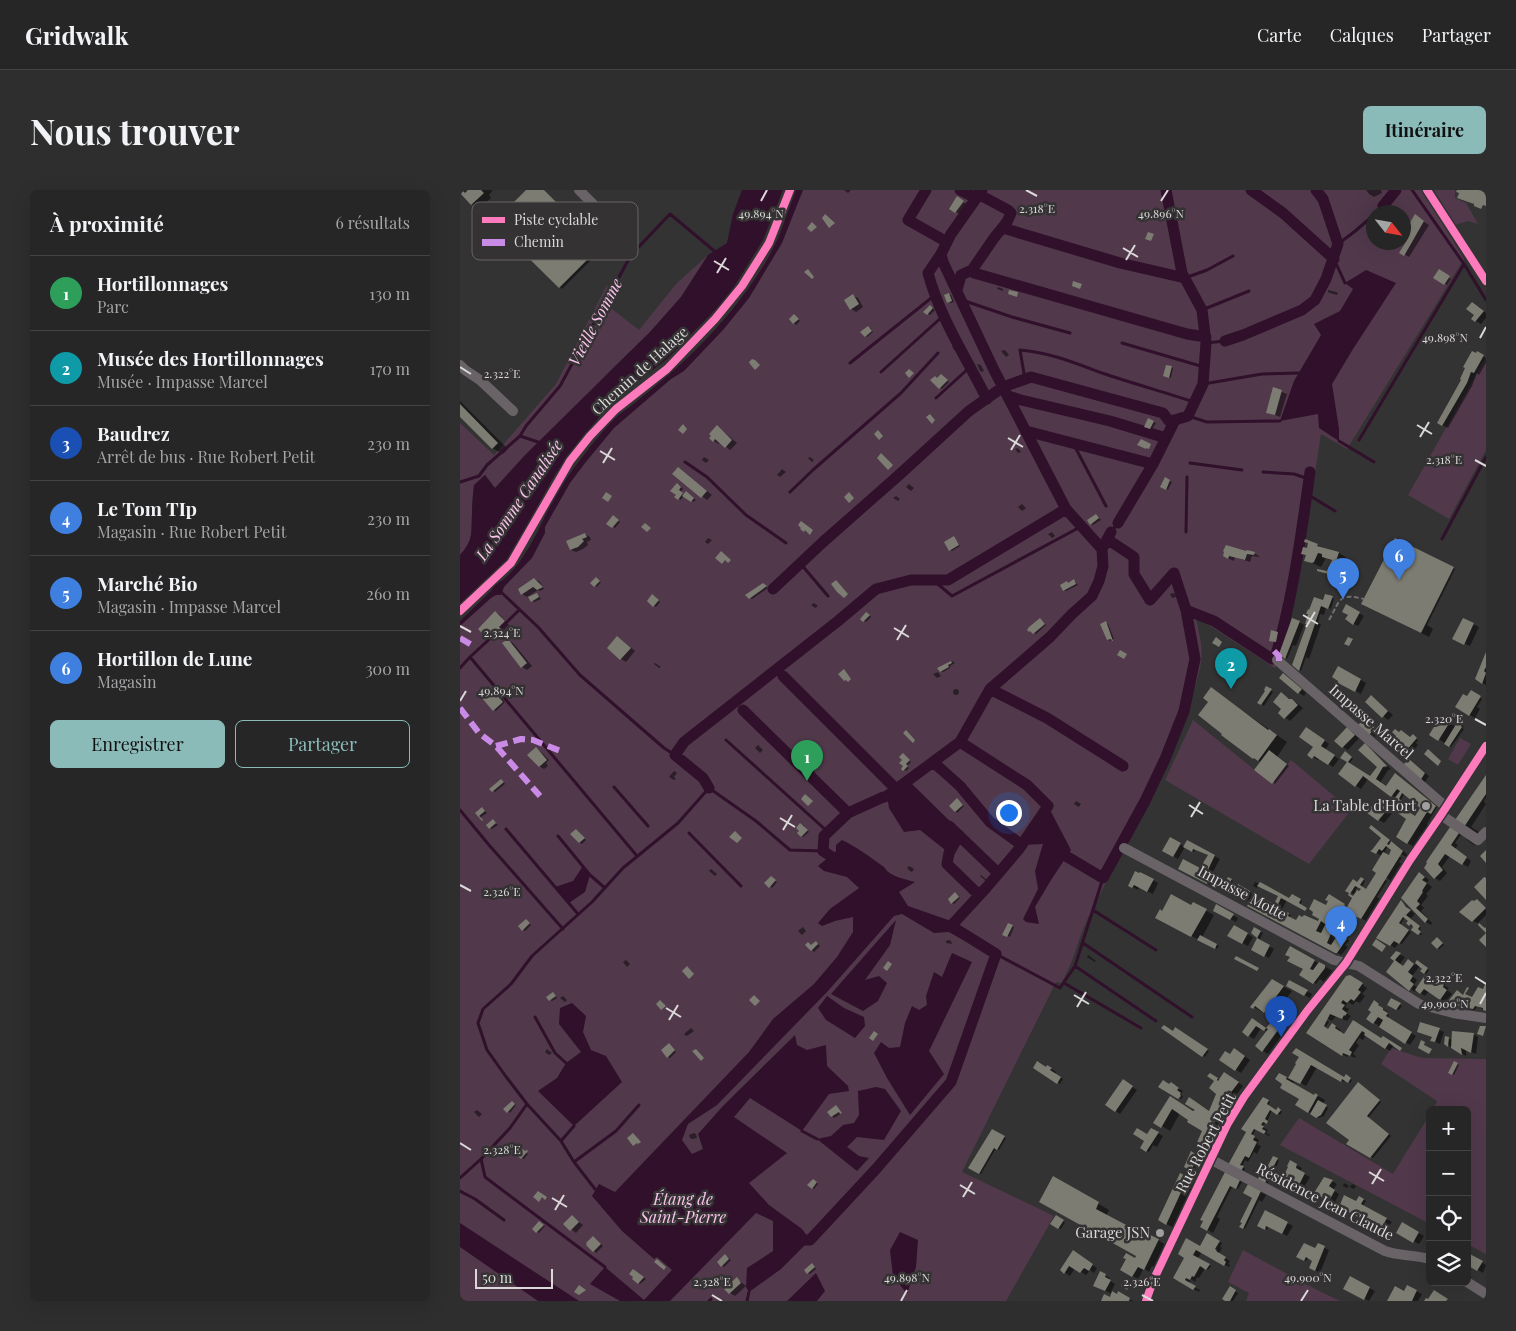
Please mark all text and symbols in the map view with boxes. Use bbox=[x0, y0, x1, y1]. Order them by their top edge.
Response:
text: Gridwalk bbox=[25, 19, 128, 51]
text: Carte bbox=[1257, 23, 1302, 47]
text: Calques bbox=[1330, 23, 1394, 47]
text: Partager bbox=[1422, 23, 1491, 47]
button: Itinéraire bbox=[1363, 106, 1486, 154]
text: Nous trouver bbox=[30, 107, 240, 154]
text: 2.318°E bbox=[1019, 200, 1055, 216]
legend bbox=[472, 202, 638, 260]
text: 49.894°N bbox=[738, 205, 784, 221]
text: 49.896°N bbox=[1138, 205, 1185, 221]
north arrow bbox=[1366, 205, 1411, 250]
text: À proximité bbox=[50, 209, 164, 237]
text: Piste cyclable bbox=[514, 210, 598, 229]
text: 6 résultats bbox=[335, 212, 410, 233]
text: Chemin bbox=[514, 232, 564, 251]
text: Hortillonnages bbox=[97, 270, 228, 296]
water label: Vieille Somme bbox=[563, 274, 626, 369]
text: 1 bbox=[63, 283, 69, 304]
text: 130 m bbox=[369, 283, 410, 304]
text: Parc bbox=[97, 296, 129, 317]
street label: Chemin de Halage bbox=[587, 322, 692, 419]
text: 49.898°N bbox=[1422, 329, 1469, 345]
text: Musée des Hortillonnages bbox=[97, 345, 324, 371]
text: 2 bbox=[62, 358, 70, 379]
text: 170 m bbox=[370, 358, 410, 379]
text: 2.322°E bbox=[484, 365, 520, 381]
text: Musée · Impasse Marcel bbox=[97, 371, 268, 392]
text: Baudrez bbox=[97, 420, 170, 446]
text: 3 bbox=[62, 433, 70, 454]
text: 230 m bbox=[367, 433, 410, 454]
water label: La Somme Canalisée bbox=[470, 435, 567, 565]
text: Arrêt de bus · Rue Robert Petit bbox=[97, 446, 315, 467]
text: 2.318°E bbox=[1426, 451, 1462, 467]
text: Le Tom TIp bbox=[97, 495, 197, 521]
text: 4 bbox=[62, 508, 70, 529]
text: 230 m bbox=[367, 508, 410, 529]
text: Magasin · Rue Robert Petit bbox=[97, 521, 286, 542]
pin: 6 bbox=[1383, 539, 1415, 580]
pin: 5 bbox=[1327, 558, 1359, 599]
text: Marché Bio bbox=[97, 570, 197, 596]
text: 5 bbox=[62, 583, 70, 604]
text: 260 m bbox=[366, 583, 410, 604]
text: Magasin · Impasse Marcel bbox=[97, 596, 281, 617]
text: 2.324°E bbox=[484, 624, 520, 640]
text: Hortillon de Lune bbox=[97, 645, 252, 671]
pin: 2 bbox=[1215, 648, 1247, 689]
text: 6 bbox=[62, 658, 70, 679]
text: 300 m bbox=[365, 658, 410, 679]
text: Magasin bbox=[97, 671, 156, 692]
street label: Impasse Marcel bbox=[1325, 679, 1418, 763]
text: 49.894°N bbox=[478, 682, 524, 698]
text: 2.320°E bbox=[1425, 710, 1463, 726]
button: Enregistrer bbox=[50, 720, 225, 768]
button: Partager bbox=[235, 720, 410, 768]
pin: 1 bbox=[791, 740, 823, 781]
place label: La Table d'Hort bbox=[1313, 795, 1417, 815]
your location bbox=[996, 800, 1022, 826]
marker: La Table d'Hort bbox=[1420, 800, 1432, 812]
street label: Impasse Motte bbox=[1195, 860, 1290, 924]
text: 2.326°E bbox=[483, 883, 521, 899]
pin: 4 bbox=[1325, 906, 1357, 947]
text: 2.322°E bbox=[1426, 969, 1462, 985]
text: 49.900°N bbox=[1421, 995, 1469, 1011]
pin: 3 bbox=[1265, 996, 1297, 1037]
street label: Rue Robert Petit bbox=[1170, 1088, 1240, 1196]
map controls bbox=[1426, 1106, 1471, 1286]
button: + bbox=[1426, 1106, 1471, 1151]
text: 2.328°E bbox=[483, 1141, 521, 1157]
button: − bbox=[1426, 1151, 1471, 1196]
street label: Résidence Jean Claude bbox=[1253, 1158, 1398, 1244]
water label: Étang de Saint-Pierre bbox=[639, 1188, 726, 1227]
button: locate bbox=[1426, 1196, 1471, 1241]
place label: Garage JSN bbox=[1075, 1222, 1150, 1242]
marker: Garage JSN bbox=[1154, 1227, 1166, 1239]
button: layers bbox=[1426, 1241, 1471, 1286]
scale bar bbox=[475, 1266, 552, 1289]
text: 50 m bbox=[482, 1268, 512, 1287]
text: 49.898°N bbox=[884, 1269, 931, 1285]
text: 49.900°N bbox=[1284, 1269, 1332, 1285]
text: 2.328°E bbox=[693, 1273, 731, 1289]
text: 2.326°E bbox=[1123, 1273, 1161, 1289]

